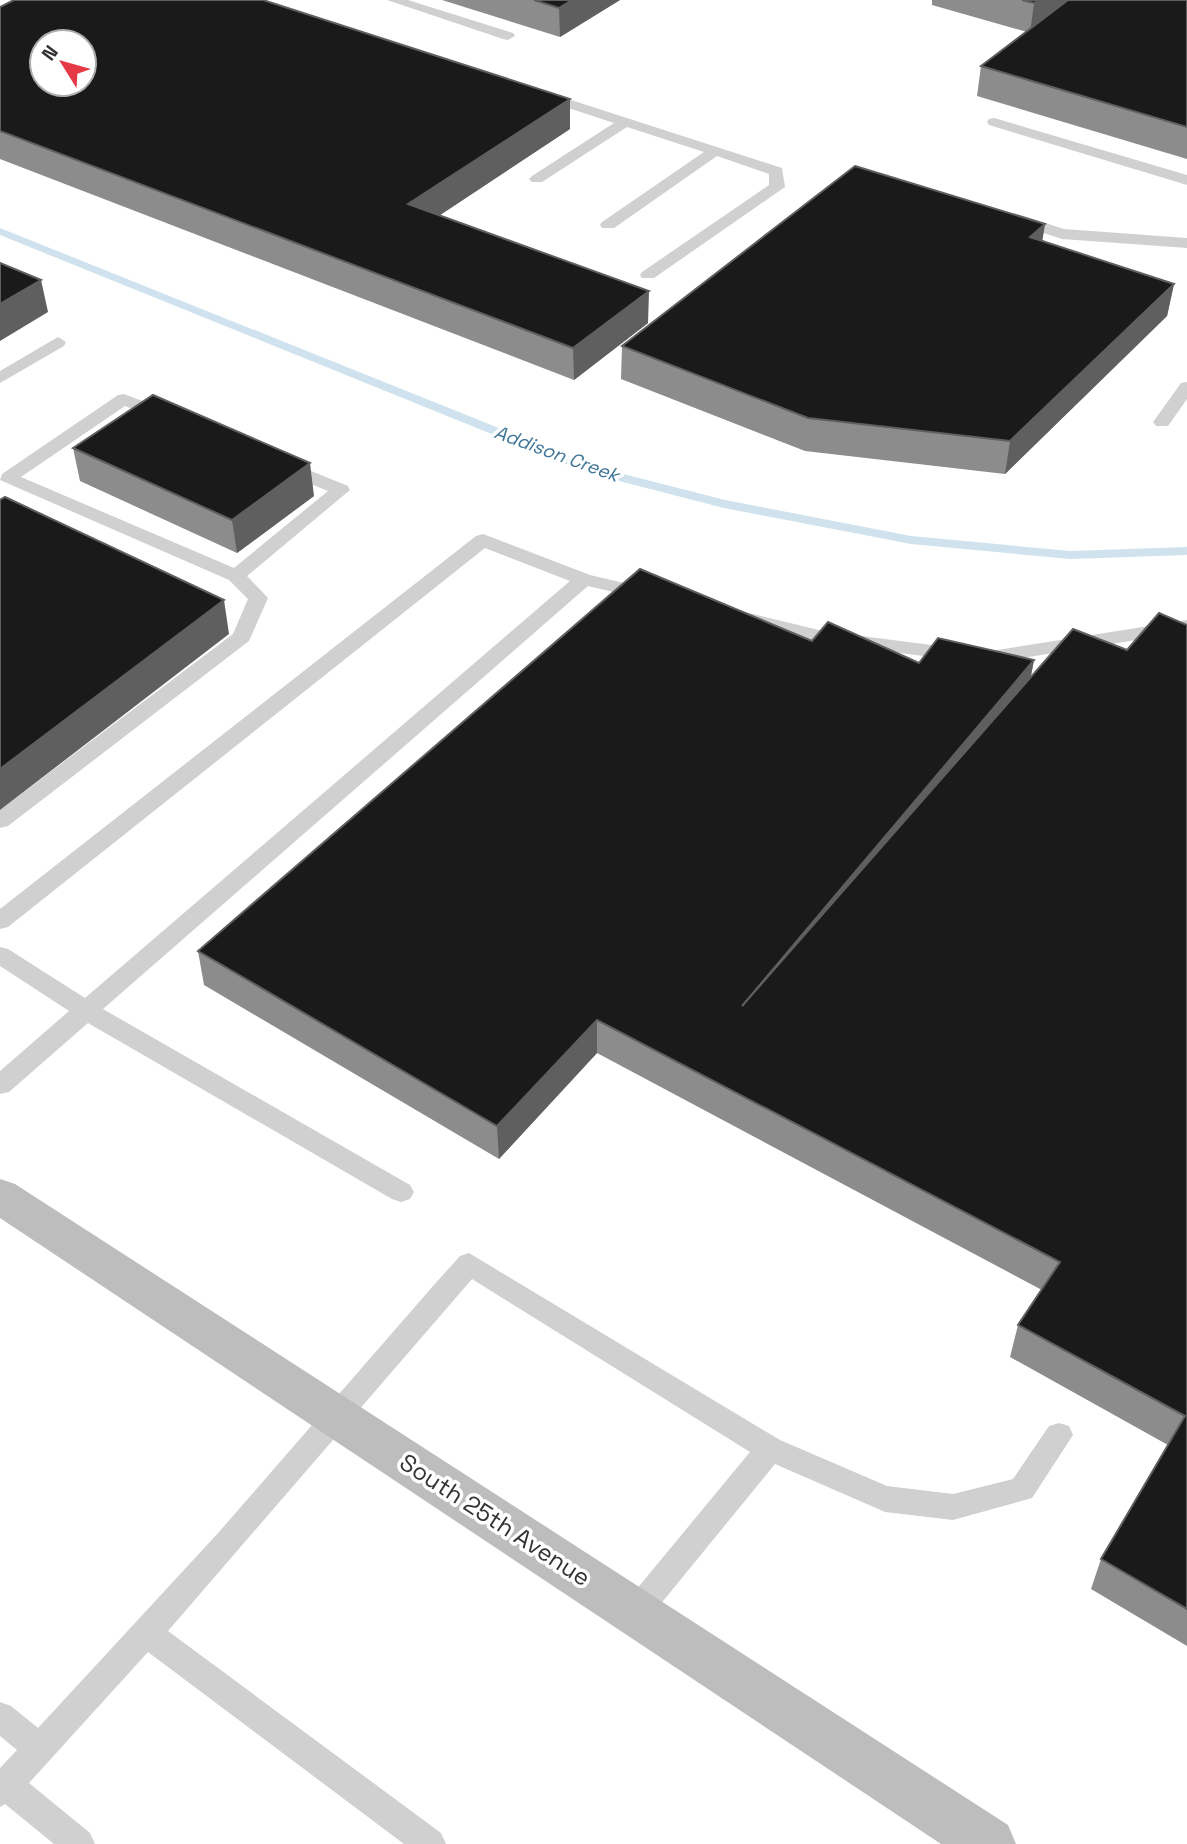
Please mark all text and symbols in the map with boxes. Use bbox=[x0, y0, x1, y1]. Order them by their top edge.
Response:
north arrow bbox=[28, 28, 98, 98]
text: N bbox=[36, 40, 64, 66]
water label: Addison Creek bbox=[491, 419, 625, 489]
street label: South 25th Avenue bbox=[394, 1446, 597, 1593]

